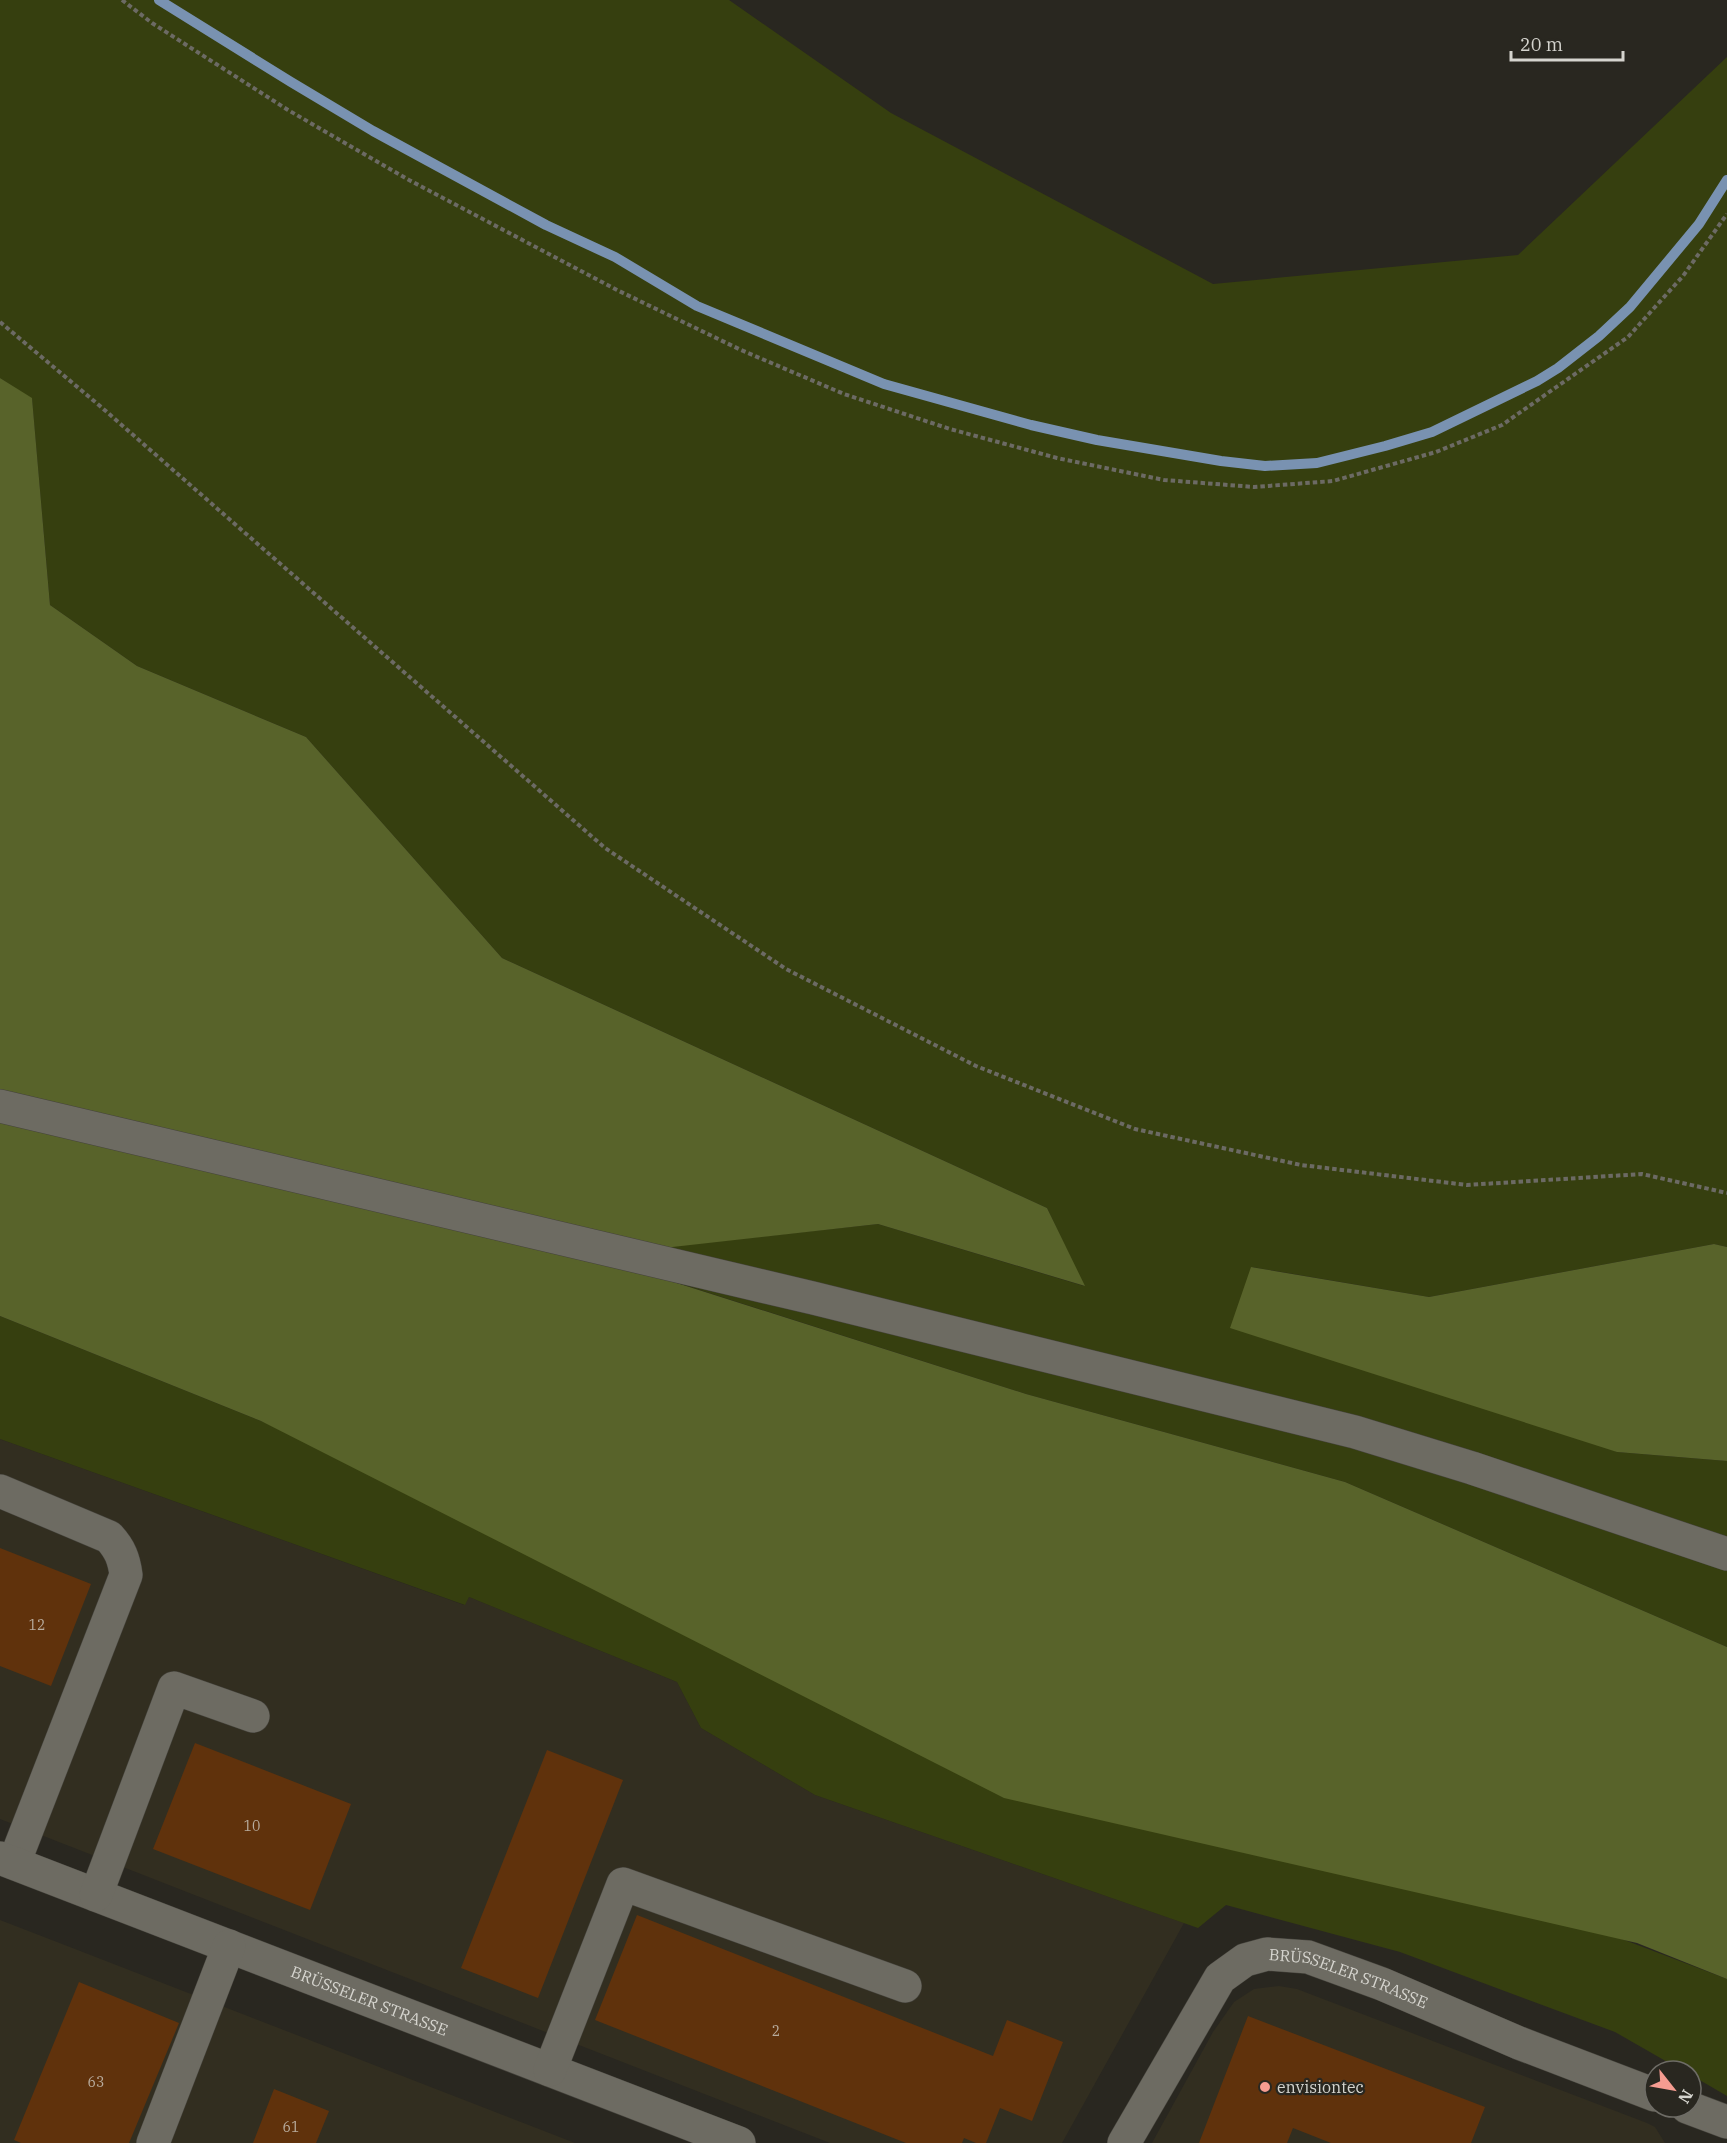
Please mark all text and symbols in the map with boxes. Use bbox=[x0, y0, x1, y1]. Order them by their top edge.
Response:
scale bar bbox=[1511, 24, 1624, 62]
text: 20 m bbox=[1520, 33, 1563, 56]
house number: 12 bbox=[29, 1616, 45, 1634]
house number: 10 bbox=[244, 1817, 260, 1835]
street label: BRÜSSELER STRASSE bbox=[1268, 1944, 1431, 2013]
street label: BRÜSSELER STRASSE bbox=[288, 1961, 451, 2040]
house number: 2 bbox=[772, 2022, 780, 2040]
north arrow bbox=[1643, 2059, 1703, 2119]
house number: 63 bbox=[88, 2073, 104, 2091]
place label: envisiontec bbox=[1277, 2077, 1364, 2097]
marker: envisiontec bbox=[1258, 2080, 1272, 2094]
text: N bbox=[1674, 2086, 1698, 2107]
house number: 61 bbox=[283, 2118, 299, 2136]

